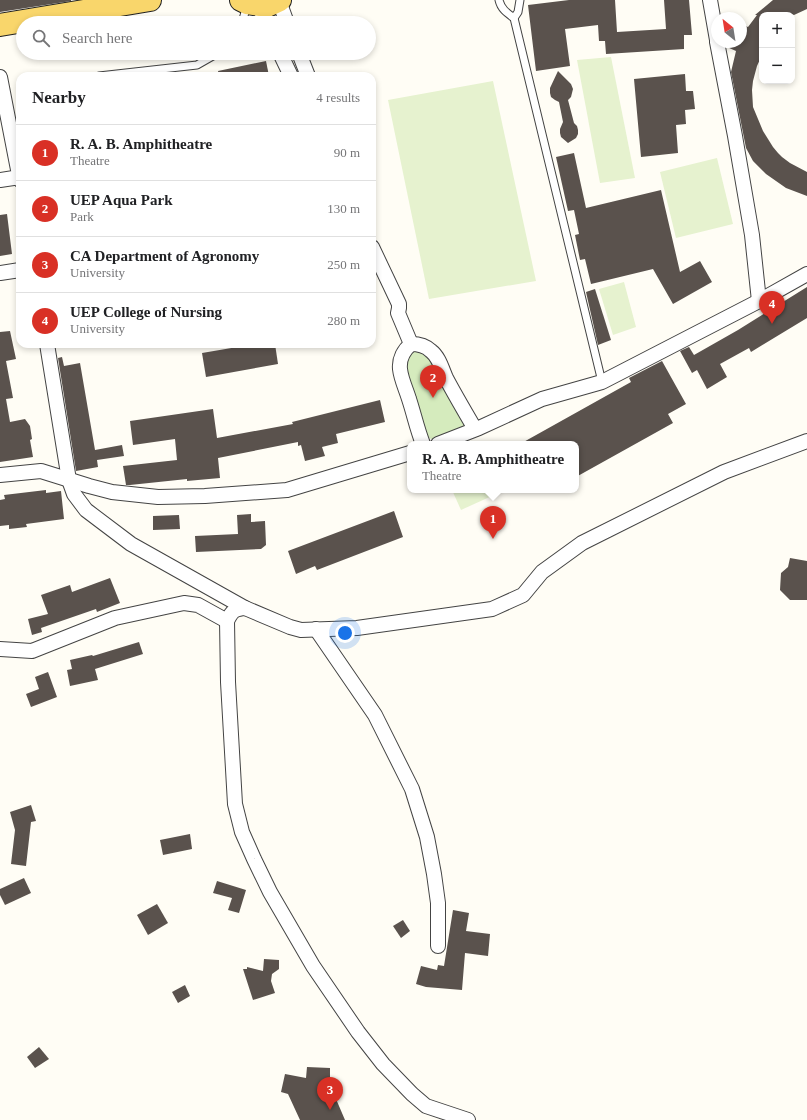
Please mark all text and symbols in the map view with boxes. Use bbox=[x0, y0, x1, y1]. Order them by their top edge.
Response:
north arrow bbox=[711, 12, 747, 48]
map controls bbox=[759, 12, 795, 84]
button: + bbox=[759, 12, 795, 48]
search box bbox=[16, 16, 376, 60]
icon: search bbox=[30, 27, 52, 49]
text: Search here bbox=[62, 30, 132, 46]
button: − bbox=[759, 48, 795, 84]
text: Nearby bbox=[32, 88, 86, 107]
text: 4 results bbox=[316, 90, 360, 105]
text: R. A. B. Amphitheatre bbox=[70, 136, 212, 152]
text: 1 bbox=[42, 145, 48, 160]
text: 90 m bbox=[334, 145, 360, 160]
text: Theatre bbox=[70, 153, 110, 168]
text: UEP Aqua Park bbox=[70, 192, 173, 208]
text: 2 bbox=[42, 201, 48, 216]
text: 130 m bbox=[327, 201, 360, 216]
text: Park bbox=[70, 209, 94, 224]
text: CA Department of Agronomy bbox=[70, 248, 259, 264]
text: 3 bbox=[42, 257, 48, 272]
text: 250 m bbox=[327, 257, 360, 272]
text: University bbox=[70, 265, 125, 280]
pin: 4 bbox=[759, 291, 785, 324]
text: UEP College of Nursing bbox=[70, 304, 222, 320]
text: 4 bbox=[42, 313, 48, 328]
text: 280 m bbox=[327, 313, 360, 328]
text: University bbox=[70, 321, 125, 336]
pin: 2 bbox=[420, 365, 446, 398]
popup bbox=[407, 441, 579, 493]
text: R. A. B. Amphitheatre bbox=[422, 451, 564, 467]
text: Theatre bbox=[422, 468, 462, 483]
pin: 1 bbox=[480, 506, 506, 539]
your location bbox=[335, 623, 355, 643]
pin: 3 bbox=[317, 1077, 343, 1110]

